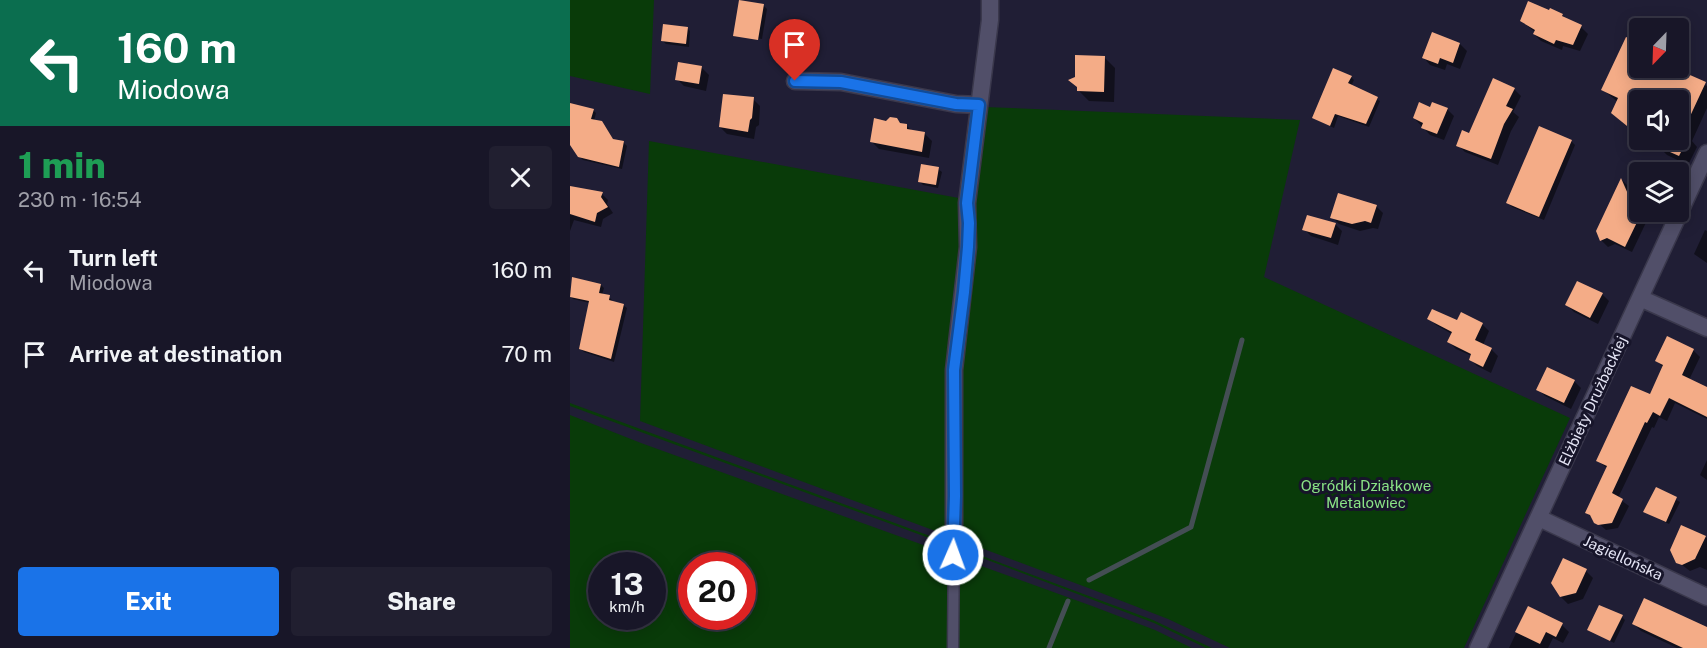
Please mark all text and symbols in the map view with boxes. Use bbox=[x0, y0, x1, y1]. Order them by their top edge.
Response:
north arrow bbox=[1629, 18, 1689, 78]
map controls bbox=[1629, 18, 1689, 222]
pin bbox=[769, 19, 820, 81]
text: 160 m bbox=[117, 23, 237, 72]
icon: left bbox=[18, 24, 96, 102]
icon: arrive bbox=[778, 28, 811, 61]
text: Miodowa bbox=[117, 73, 230, 105]
button: sound bbox=[1629, 90, 1689, 150]
text: 1 min bbox=[18, 144, 106, 186]
button: close bbox=[489, 146, 552, 209]
button: layers bbox=[1629, 162, 1689, 222]
text: 230 m · 16:54 bbox=[18, 188, 141, 212]
text: Turn left bbox=[69, 245, 158, 271]
icon: left bbox=[18, 254, 51, 287]
text: 160 m bbox=[492, 257, 552, 283]
text: Miodowa bbox=[69, 271, 153, 295]
street label: Elżbiety Drużbackiej bbox=[1555, 333, 1630, 468]
icon: arrive bbox=[18, 338, 51, 371]
text: Arrive at destination bbox=[69, 341, 282, 367]
text: 70 m bbox=[501, 341, 552, 367]
park label: Ogródki Działkowe Metalowiec bbox=[1301, 477, 1431, 511]
position arrow bbox=[921, 523, 985, 587]
street label: Jagiellońska bbox=[1581, 532, 1665, 583]
speed limit sign: 20 bbox=[678, 552, 756, 630]
text: 13 bbox=[611, 566, 643, 602]
button: Exit bbox=[18, 567, 279, 636]
button: Share bbox=[291, 567, 552, 636]
text: km/h bbox=[609, 598, 645, 615]

